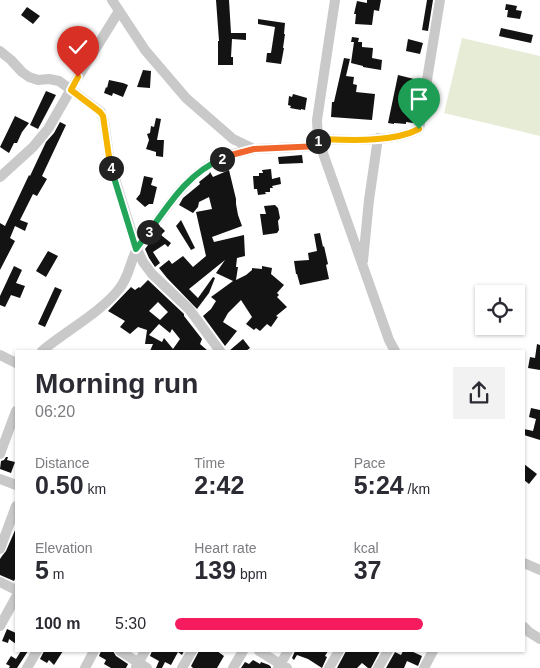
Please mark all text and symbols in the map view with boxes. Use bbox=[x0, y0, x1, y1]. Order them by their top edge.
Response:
pin bbox=[57, 26, 99, 77]
icon: check bbox=[64, 33, 92, 61]
pin bbox=[398, 78, 440, 129]
icon: arrive bbox=[405, 85, 433, 113]
pin: 1 bbox=[306, 128, 330, 154]
text: 1 bbox=[315, 133, 322, 149]
pin: 2 bbox=[210, 146, 234, 172]
text: 2 bbox=[219, 151, 226, 167]
pin: 4 bbox=[98, 156, 124, 180]
text: 4 bbox=[108, 160, 115, 176]
pin: 3 bbox=[136, 220, 162, 244]
text: 3 bbox=[146, 224, 153, 240]
map controls bbox=[475, 285, 525, 335]
button: locate bbox=[475, 285, 525, 335]
button: share bbox=[453, 367, 505, 419]
text: Morning run bbox=[35, 368, 198, 399]
text: 06:20 bbox=[35, 403, 75, 420]
text: Distance bbox=[35, 455, 89, 471]
text: Time bbox=[194, 455, 225, 471]
text: Pace bbox=[354, 455, 386, 471]
text: 0.50 bbox=[35, 471, 84, 499]
text: 2:42 bbox=[194, 471, 244, 499]
text: 5:24 bbox=[354, 471, 404, 499]
text: km bbox=[84, 481, 106, 497]
text: /km bbox=[404, 481, 430, 497]
text: Elevation bbox=[35, 540, 93, 556]
text: Heart rate bbox=[194, 540, 257, 556]
text: kcal bbox=[354, 540, 379, 556]
text: 5 bbox=[35, 556, 49, 584]
text: 139 bbox=[194, 556, 236, 584]
text: 37 bbox=[354, 556, 381, 584]
text: m bbox=[49, 566, 64, 582]
text: bpm bbox=[236, 566, 267, 582]
text: 100 m bbox=[35, 615, 80, 632]
text: 5:30 bbox=[115, 615, 146, 632]

